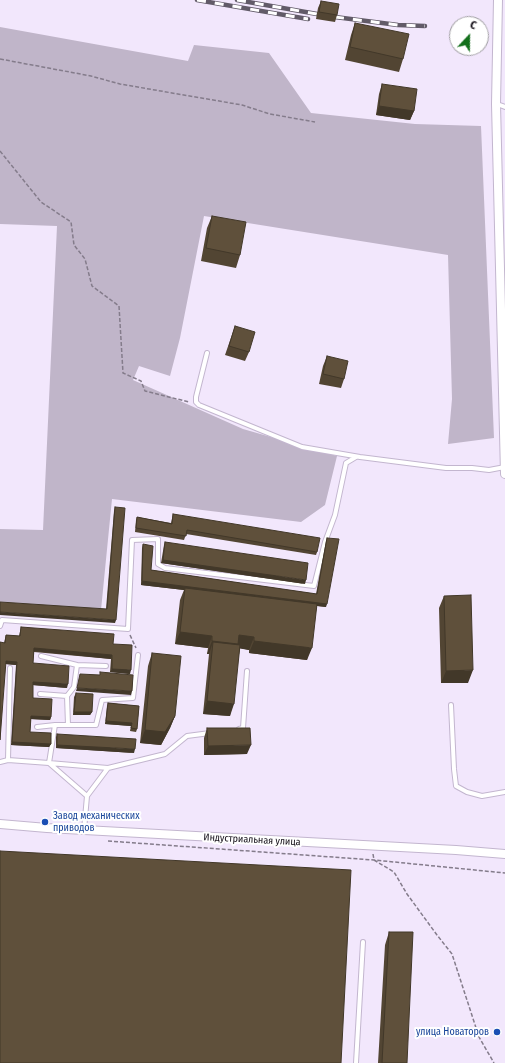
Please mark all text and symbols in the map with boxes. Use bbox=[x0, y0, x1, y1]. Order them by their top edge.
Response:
north arrow bbox=[449, 16, 489, 56]
text: С bbox=[468, 18, 478, 32]
place label: Завод механических приводов bbox=[53, 810, 140, 834]
marker: Завод механических приводов bbox=[40, 817, 50, 827]
street label: Индустриальная улица bbox=[203, 831, 301, 849]
place label: улица Новаторов bbox=[416, 1026, 489, 1038]
marker: улица Новаторов bbox=[492, 1027, 502, 1037]

